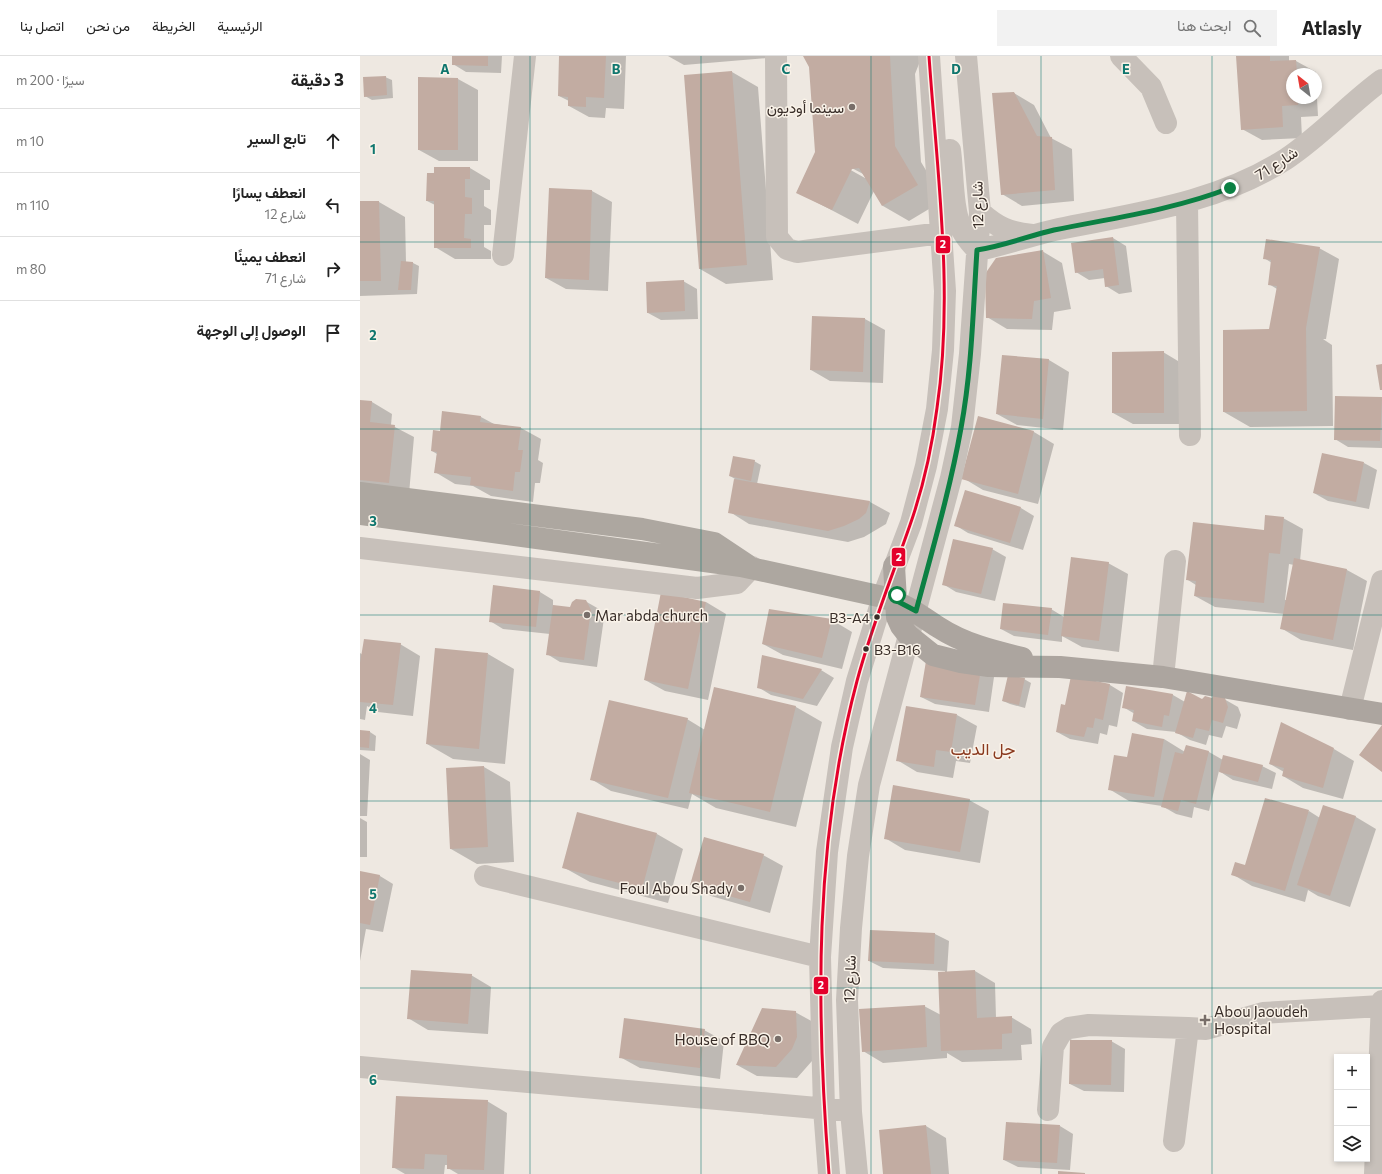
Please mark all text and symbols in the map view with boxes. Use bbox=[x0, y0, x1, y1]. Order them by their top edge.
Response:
search box bbox=[997, 10, 1277, 46]
text: ابحث هنا bbox=[1177, 16, 1231, 34]
text: Atlasly bbox=[1301, 16, 1362, 39]
text: اتصل بنا bbox=[20, 17, 64, 34]
text: من نحن bbox=[86, 17, 130, 34]
text: الخريطة bbox=[152, 17, 195, 34]
text: الرئيسية bbox=[217, 17, 263, 34]
icon: search bbox=[1241, 17, 1263, 39]
text: A bbox=[440, 61, 450, 77]
text: B bbox=[612, 61, 621, 77]
text: C bbox=[782, 61, 791, 77]
text: D bbox=[951, 61, 961, 77]
text: E bbox=[1122, 61, 1130, 77]
north arrow bbox=[1286, 68, 1322, 104]
text: 3 دقيقة bbox=[291, 69, 344, 90]
text: سيرًا · 200 m bbox=[16, 72, 85, 88]
place label: سينما أوديون bbox=[767, 98, 844, 117]
marker: سينما أوديون bbox=[847, 102, 857, 112]
text: تابع السير bbox=[247, 129, 306, 147]
icon: ahead bbox=[322, 130, 344, 152]
text: 10 m bbox=[16, 133, 44, 149]
text: 1 bbox=[370, 141, 376, 157]
street label: شارع 71 bbox=[1251, 142, 1303, 186]
route end bbox=[1221, 179, 1239, 197]
street label: شارع 12 bbox=[968, 181, 989, 229]
text: انعطف يسارًا bbox=[232, 183, 306, 201]
icon: left bbox=[322, 194, 344, 216]
text: 110 m bbox=[16, 197, 49, 213]
text: شارع 12 bbox=[265, 206, 306, 222]
line badge: 2 bbox=[935, 235, 951, 254]
text: 2 bbox=[940, 237, 946, 250]
text: انعطف يمينًا bbox=[234, 247, 306, 265]
icon: right bbox=[322, 258, 344, 280]
text: 80 m bbox=[16, 261, 46, 277]
text: شارع 71 bbox=[265, 270, 306, 286]
text: الوصول إلى الوجهة bbox=[197, 321, 306, 339]
icon: arrive bbox=[322, 322, 344, 344]
text: 2 bbox=[369, 327, 377, 343]
text: 3 bbox=[369, 513, 377, 529]
line badge: 2 bbox=[891, 547, 906, 567]
text: 2 bbox=[896, 550, 902, 563]
route start bbox=[888, 586, 906, 604]
place label: Mar abda church bbox=[595, 606, 708, 624]
place label: B3-A4 bbox=[829, 609, 871, 626]
marker: Mar abda church bbox=[582, 610, 592, 620]
marker: B3-A4 bbox=[872, 612, 882, 622]
place label: B3-B16 bbox=[874, 641, 920, 658]
marker: B3-B16 bbox=[861, 644, 871, 654]
text: 4 bbox=[369, 700, 377, 716]
district label: جل الديب bbox=[950, 738, 1016, 759]
place label: Foul Abou Shady bbox=[620, 879, 733, 897]
marker: Foul Abou Shady bbox=[736, 883, 746, 893]
text: 5 bbox=[369, 886, 377, 902]
street label: شارع 12 bbox=[839, 955, 862, 1003]
line badge: 2 bbox=[813, 976, 829, 995]
text: 2 bbox=[818, 978, 824, 991]
place label: Abou Jaoudeh Hospital bbox=[1214, 1002, 1308, 1037]
marker: Abou Jaoudeh Hospital bbox=[1199, 1014, 1211, 1026]
place label: House of BBQ bbox=[675, 1030, 770, 1048]
marker: House of BBQ bbox=[773, 1034, 783, 1044]
map controls bbox=[1334, 1054, 1370, 1162]
button: + bbox=[1334, 1054, 1370, 1090]
text: 6 bbox=[369, 1072, 377, 1088]
button: − bbox=[1334, 1090, 1370, 1126]
button: layers bbox=[1334, 1126, 1370, 1162]

